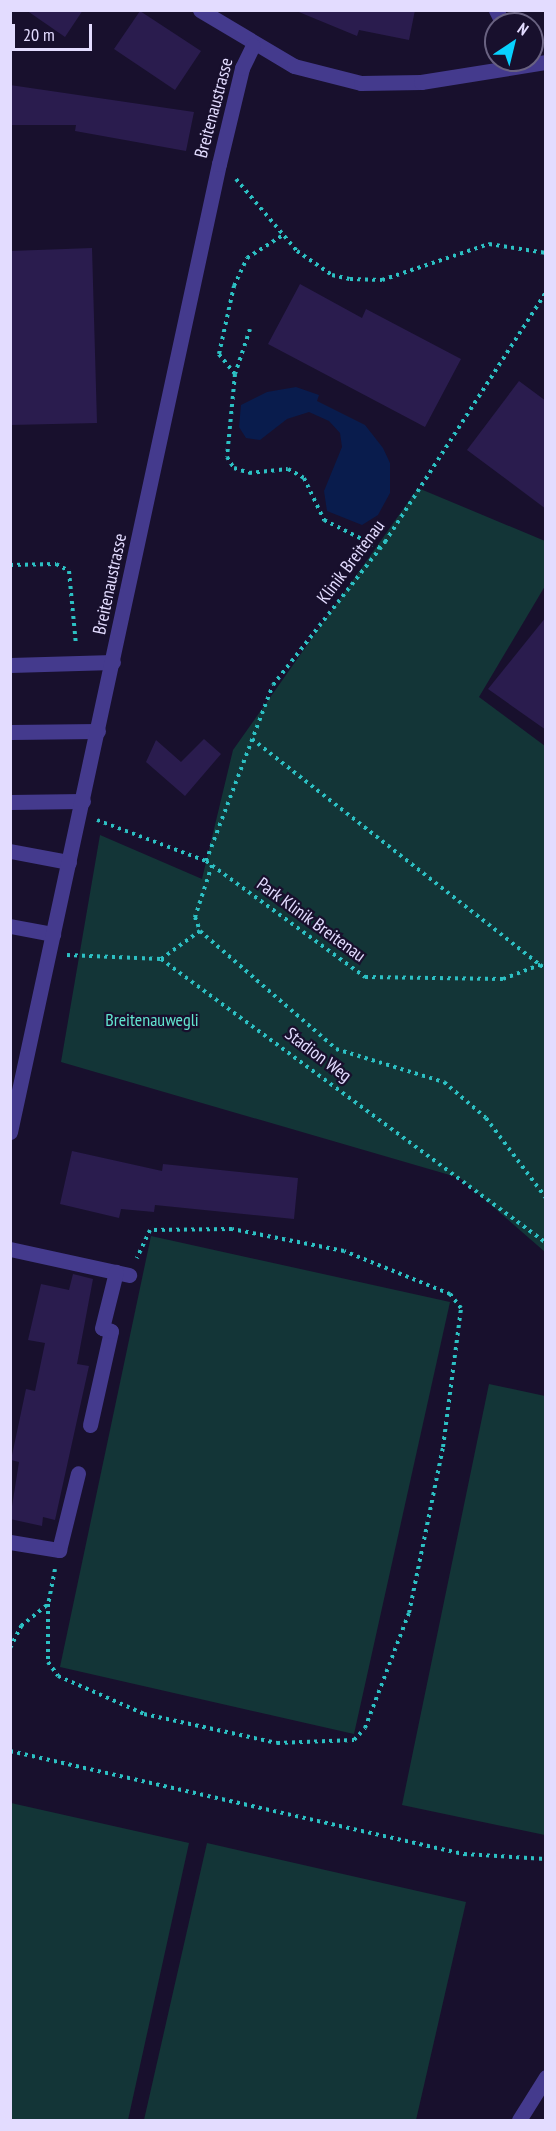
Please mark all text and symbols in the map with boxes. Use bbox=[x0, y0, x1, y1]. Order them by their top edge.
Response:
scale bar bbox=[15, 12, 94, 50]
north arrow bbox=[484, 12, 544, 72]
text: N bbox=[514, 18, 532, 40]
text: 20 m bbox=[23, 23, 55, 46]
street label: Breitenaustrasse bbox=[190, 56, 238, 160]
street label: Klinik Breitenau bbox=[312, 516, 390, 608]
street label: Breitenaustrasse bbox=[89, 532, 131, 636]
street label: Park Klinik Breitenau bbox=[252, 873, 370, 967]
park label: Breitenauwegli bbox=[105, 1009, 199, 1031]
street label: Stadion Weg bbox=[281, 1023, 355, 1087]

